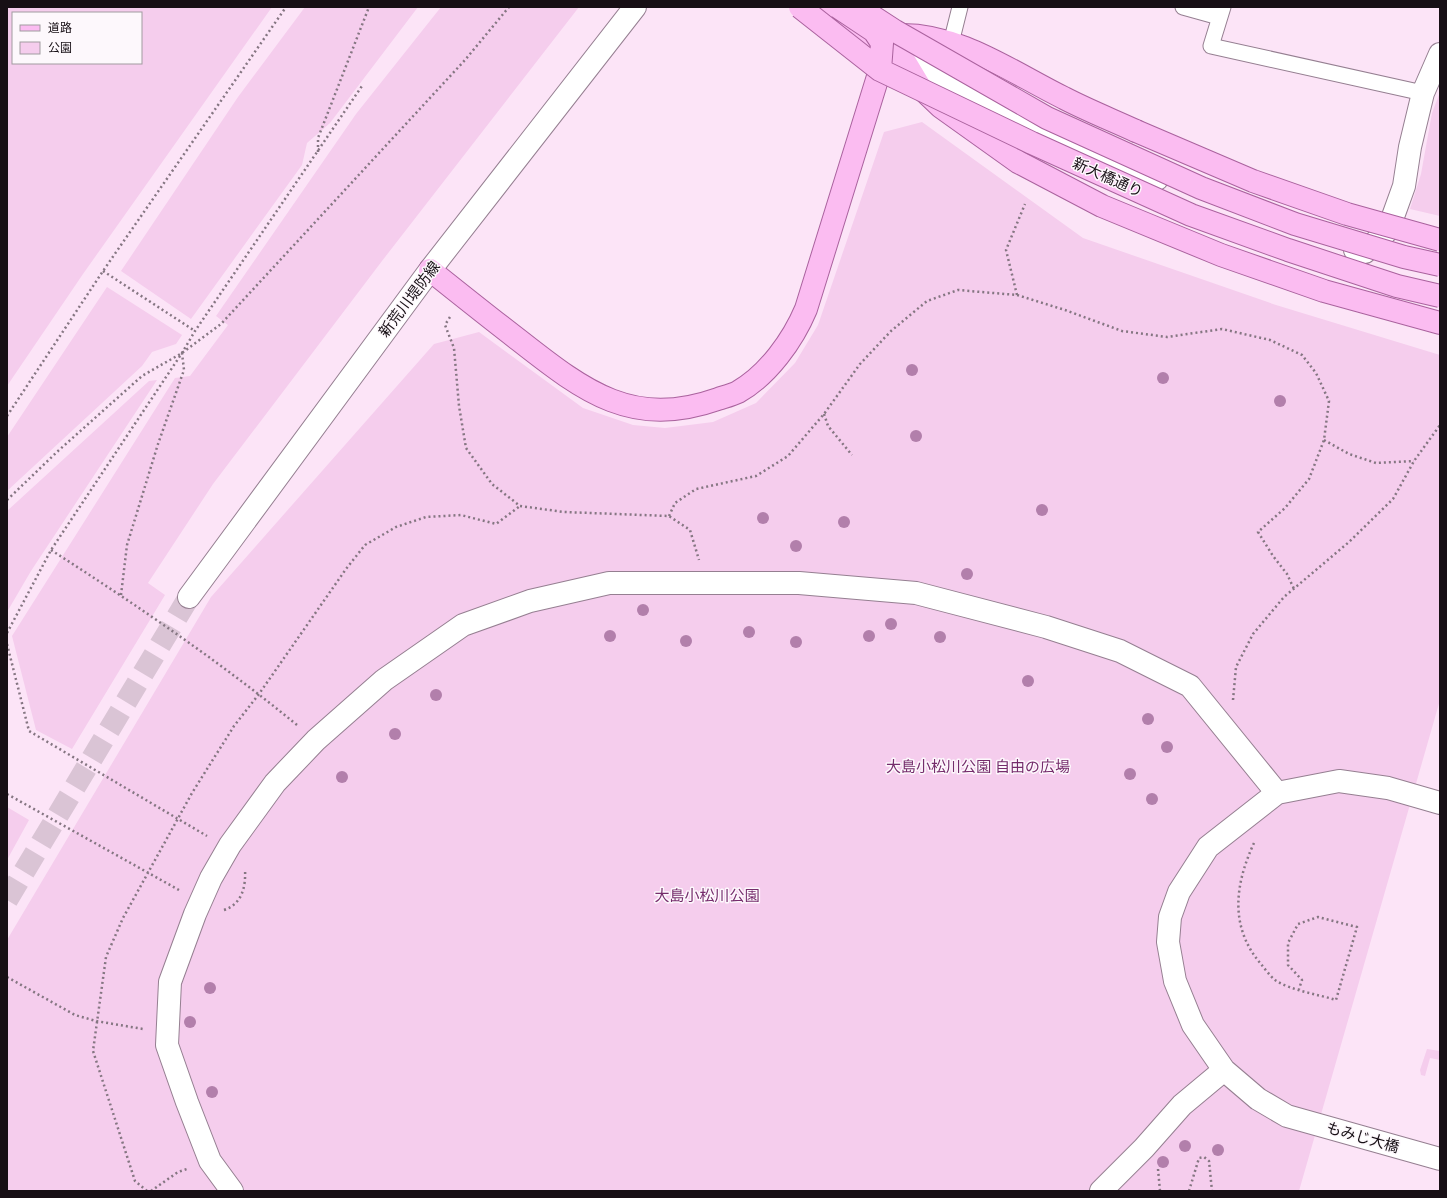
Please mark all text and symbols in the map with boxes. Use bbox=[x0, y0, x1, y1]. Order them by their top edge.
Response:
legend bbox=[12, 12, 142, 64]
text: 道路 bbox=[48, 20, 72, 35]
text: 公園 bbox=[48, 40, 72, 55]
street label: 新大橋通り bbox=[1070, 153, 1146, 201]
street label: 新荒川堤防線 bbox=[374, 257, 444, 341]
park label: 大島小松川公園 自由の広場 bbox=[886, 757, 1070, 776]
park label: 大島小松川公園 bbox=[654, 886, 760, 905]
street label: もみじ大橋 bbox=[1324, 1118, 1402, 1156]

